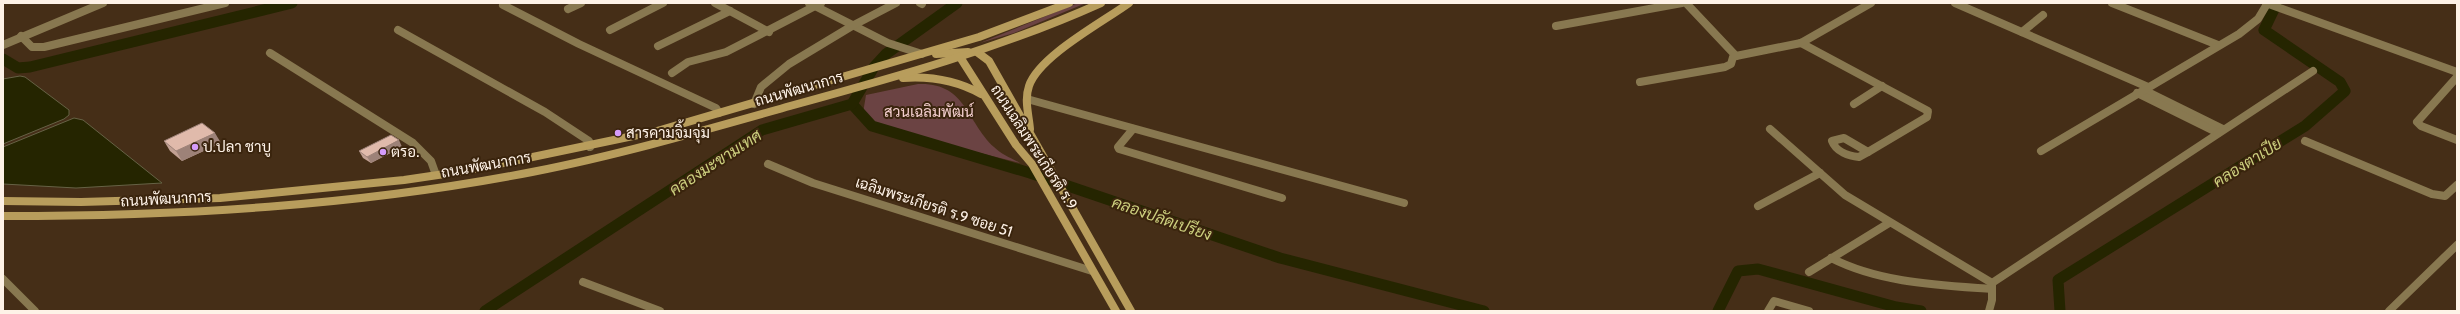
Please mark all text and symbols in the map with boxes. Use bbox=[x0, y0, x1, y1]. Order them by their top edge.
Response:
street label: ถนนพัฒนาการ bbox=[753, 68, 845, 110]
street label: ถนนเฉลิมพระเกียรติ ร.9 bbox=[987, 81, 1082, 213]
park label: สวนเฉลิมพัฒน์ bbox=[884, 102, 974, 121]
place label: สารคามจิ้มจุ่ม bbox=[626, 119, 710, 144]
water label: คลองมะขามเทศ bbox=[666, 125, 765, 199]
marker: สารคามจิ้มจุ่ม bbox=[613, 128, 623, 138]
water label: คลองตาเปีย bbox=[2209, 134, 2285, 191]
place label: ป.ปลา ชาบู bbox=[203, 138, 271, 157]
marker: ป.ปลา ชาบู bbox=[190, 142, 200, 152]
place label: ตรอ. bbox=[391, 143, 419, 161]
marker: ตรอ. bbox=[378, 147, 388, 157]
street label: ถนนพัฒนาการ bbox=[440, 148, 532, 182]
street label: เฉลิมพระเกียรติ ร.9 ซอย 51 bbox=[853, 172, 1015, 241]
street label: ถนนพัฒนาการ bbox=[120, 188, 212, 210]
water label: คลองปลัดเปรียง bbox=[1109, 191, 1215, 244]

